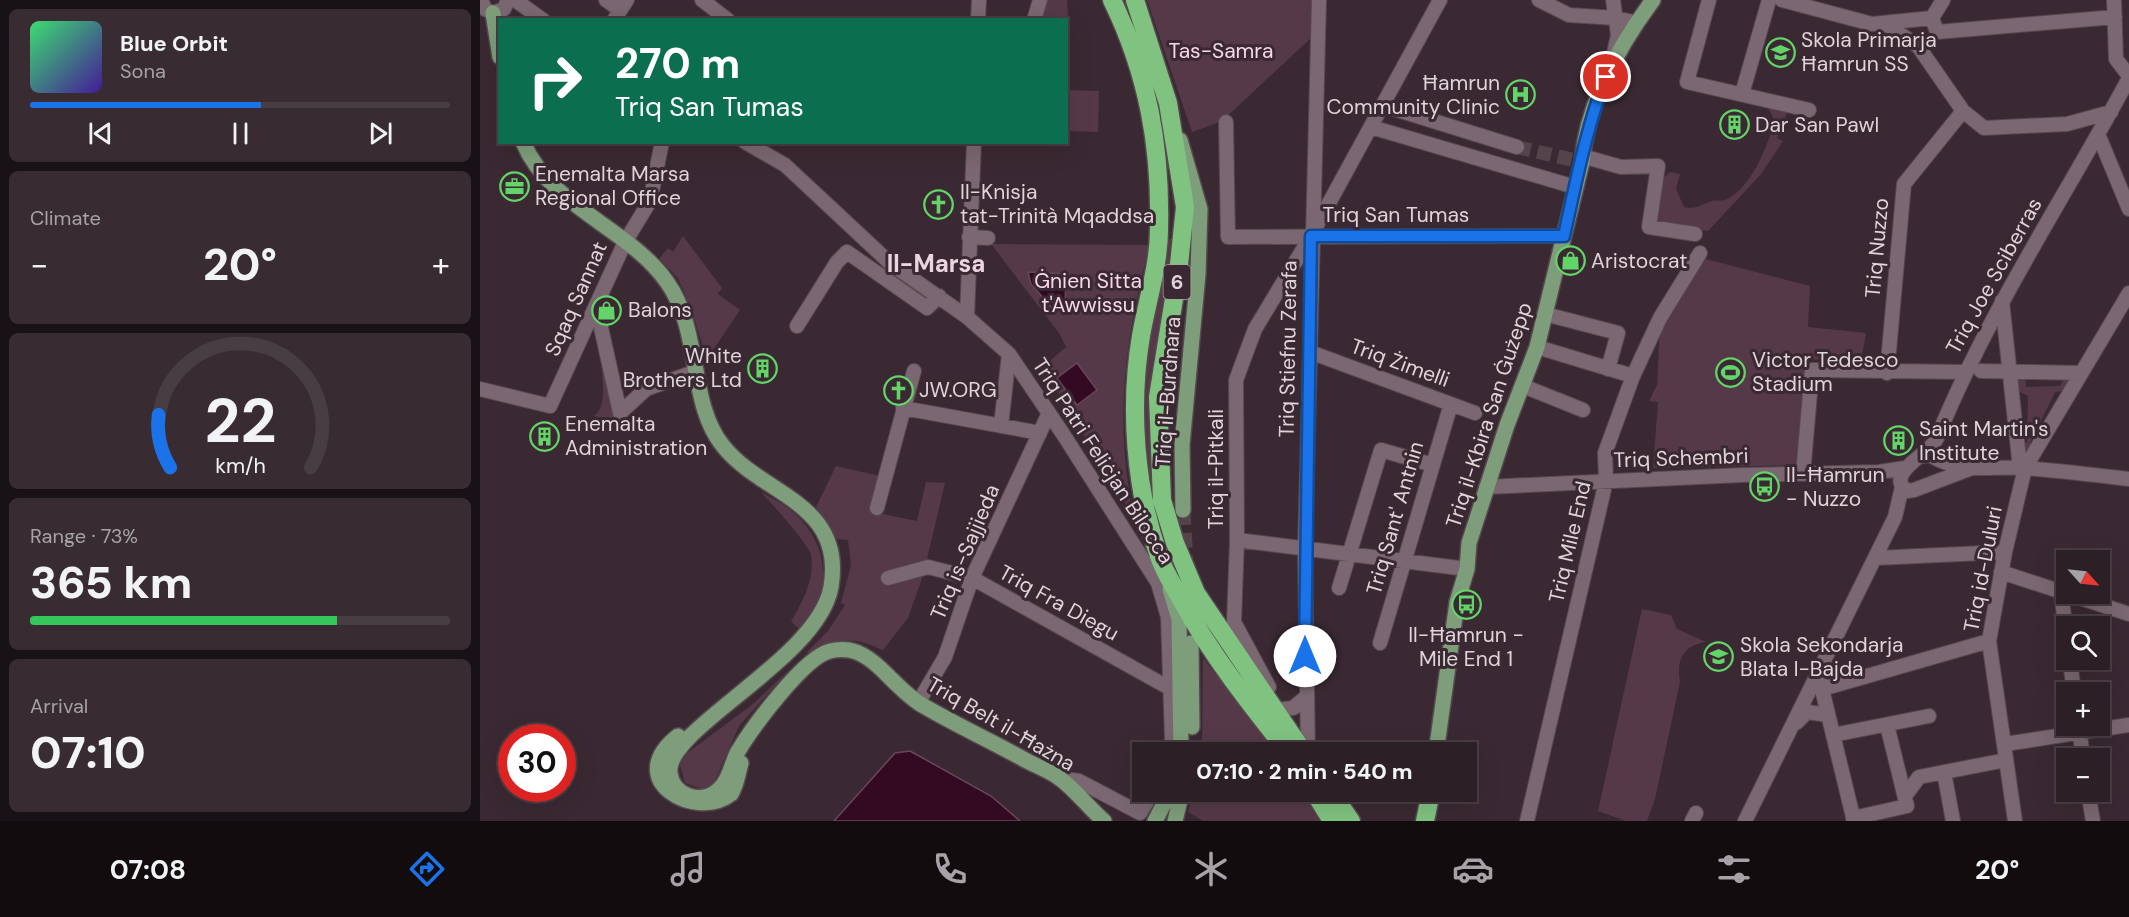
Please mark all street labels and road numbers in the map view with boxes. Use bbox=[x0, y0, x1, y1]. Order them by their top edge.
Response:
street label: Triq Joe Sciberras bbox=[1939, 193, 2049, 359]
street label: Triq Nuzzo bbox=[1859, 197, 1895, 299]
street label: Triq San Tumas bbox=[1323, 201, 1469, 229]
street label: Sqaq Sannat bbox=[538, 237, 614, 361]
street label: Triq Stiefnu Zerafa bbox=[1272, 260, 1304, 438]
road number: 6 bbox=[1164, 265, 1190, 299]
street label: Triq il-Kbira San Ġużepp bbox=[1439, 299, 1539, 531]
street label: Triq il-Burdnara bbox=[1149, 316, 1187, 468]
street label: Triq Żimelli bbox=[1347, 332, 1453, 394]
street label: Triq Patri Feliċjan Bilocca bbox=[1026, 353, 1180, 569]
street label: Triq il-Pitkali bbox=[1202, 409, 1230, 529]
street label: Triq Sant' Antnin bbox=[1360, 438, 1430, 598]
street label: Triq Schembri bbox=[1613, 442, 1749, 474]
street label: Triq Mile End bbox=[1542, 478, 1598, 606]
street label: Triq is-Sajjieda bbox=[924, 480, 1006, 624]
street label: Triq id-Duluri bbox=[1957, 504, 2009, 634]
street label: Triq Fra Diegu bbox=[994, 558, 1124, 648]
street label: Triq Belt il-Ħażna bbox=[922, 670, 1080, 778]

